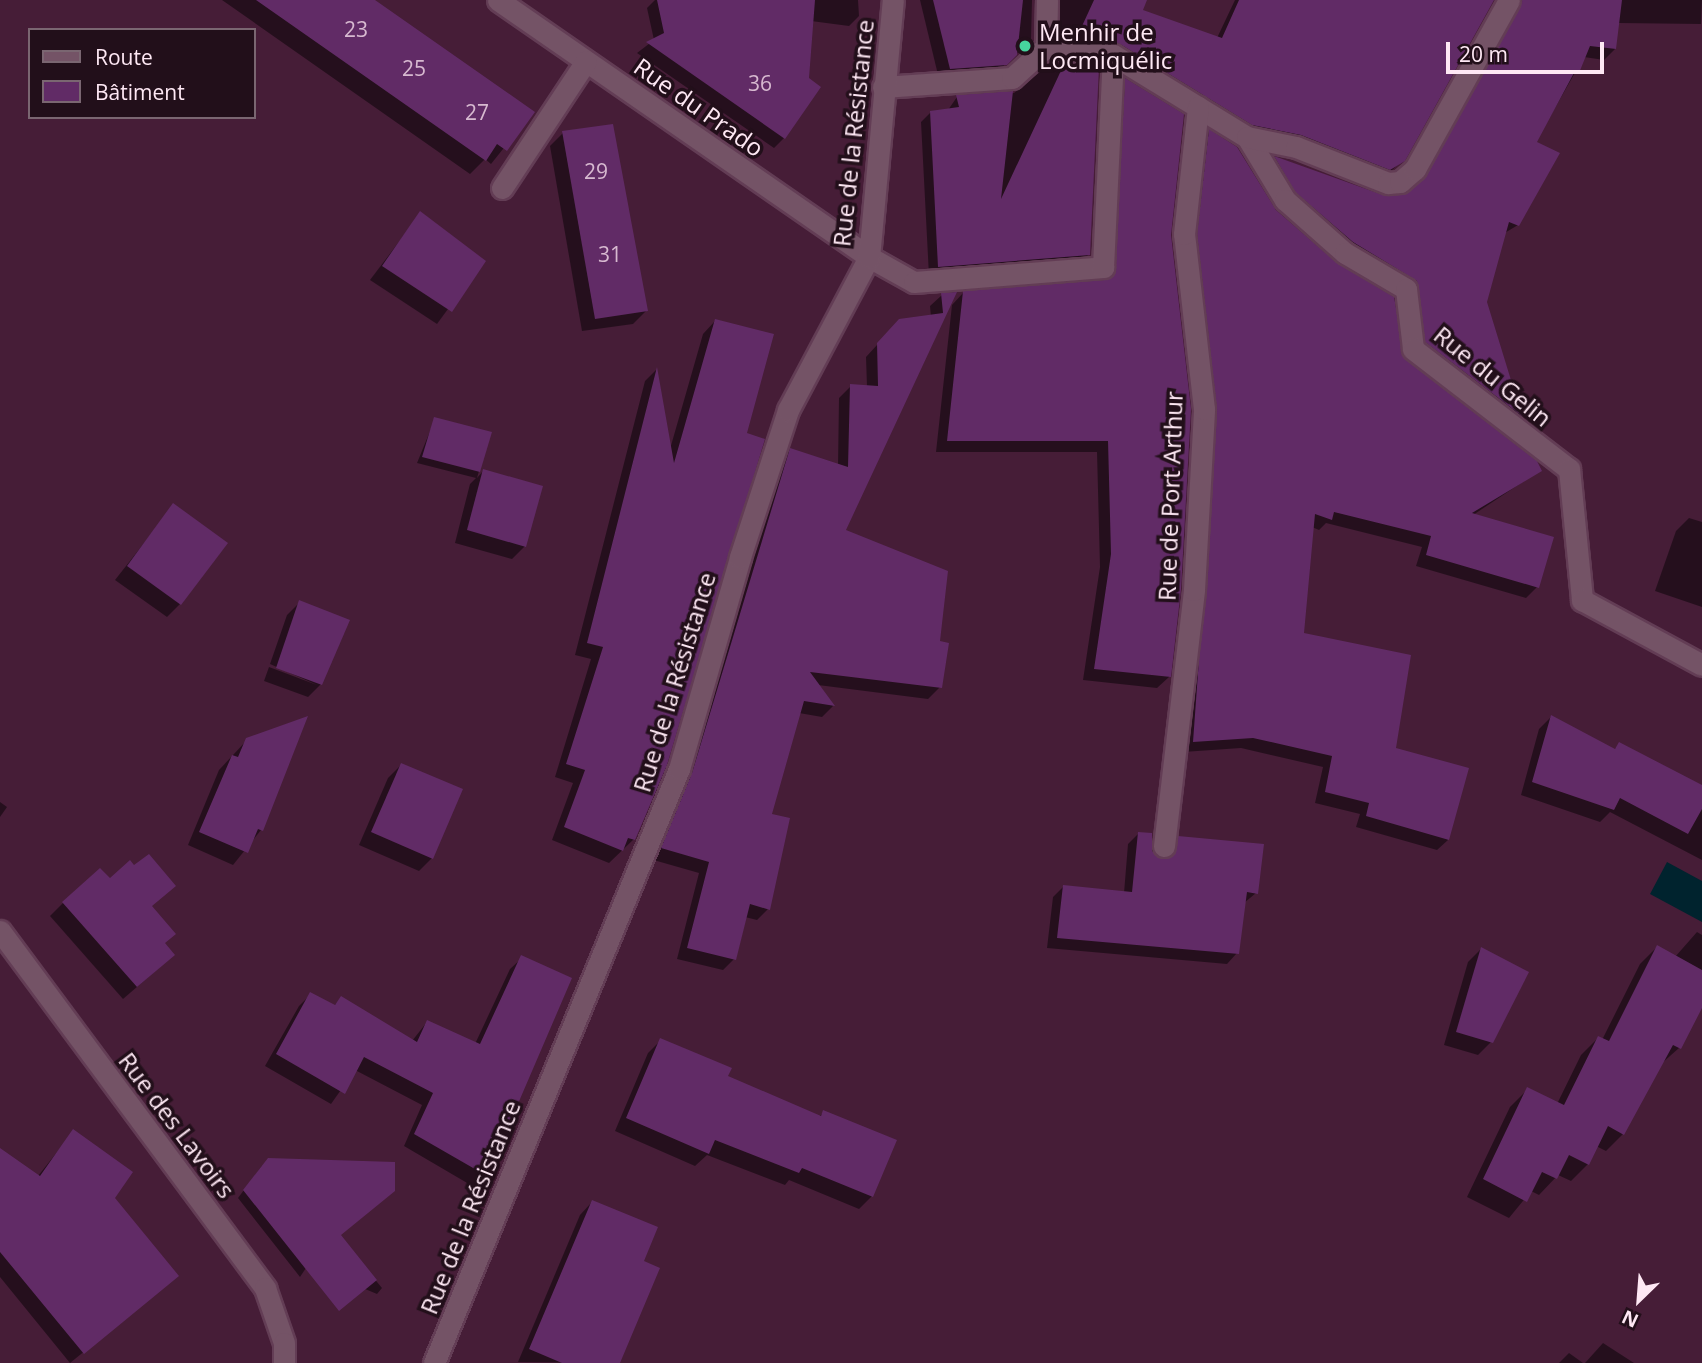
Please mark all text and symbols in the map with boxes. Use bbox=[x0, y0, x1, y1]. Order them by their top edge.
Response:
house number: 23 bbox=[344, 16, 368, 42]
street label: Rue de la Résistance bbox=[827, 18, 879, 248]
place label: Menhir de Locmiquélic bbox=[1039, 18, 1172, 74]
legend bbox=[28, 28, 256, 119]
scale bar bbox=[1450, 28, 1608, 72]
marker: Menhir de Locmiquélic bbox=[1017, 38, 1033, 54]
text: 20 m bbox=[1459, 40, 1508, 68]
text: Route bbox=[95, 43, 153, 71]
street label: Rue du Prado bbox=[629, 52, 769, 162]
house number: 25 bbox=[402, 55, 426, 81]
house number: 36 bbox=[748, 70, 772, 96]
text: Bâtiment bbox=[95, 78, 185, 106]
house number: 27 bbox=[465, 99, 489, 125]
house number: 29 bbox=[584, 158, 608, 184]
house number: 31 bbox=[598, 241, 622, 267]
street label: Rue du Gelin bbox=[1429, 320, 1557, 432]
street label: Rue de Port Arthur bbox=[1152, 391, 1188, 601]
street label: Rue de la Résistance bbox=[627, 569, 721, 795]
street label: Rue des Lavoirs bbox=[113, 1047, 241, 1203]
street label: Rue de la Résistance bbox=[414, 1096, 526, 1318]
north arrow bbox=[1604, 1265, 1674, 1335]
text: N bbox=[1618, 1304, 1643, 1334]

